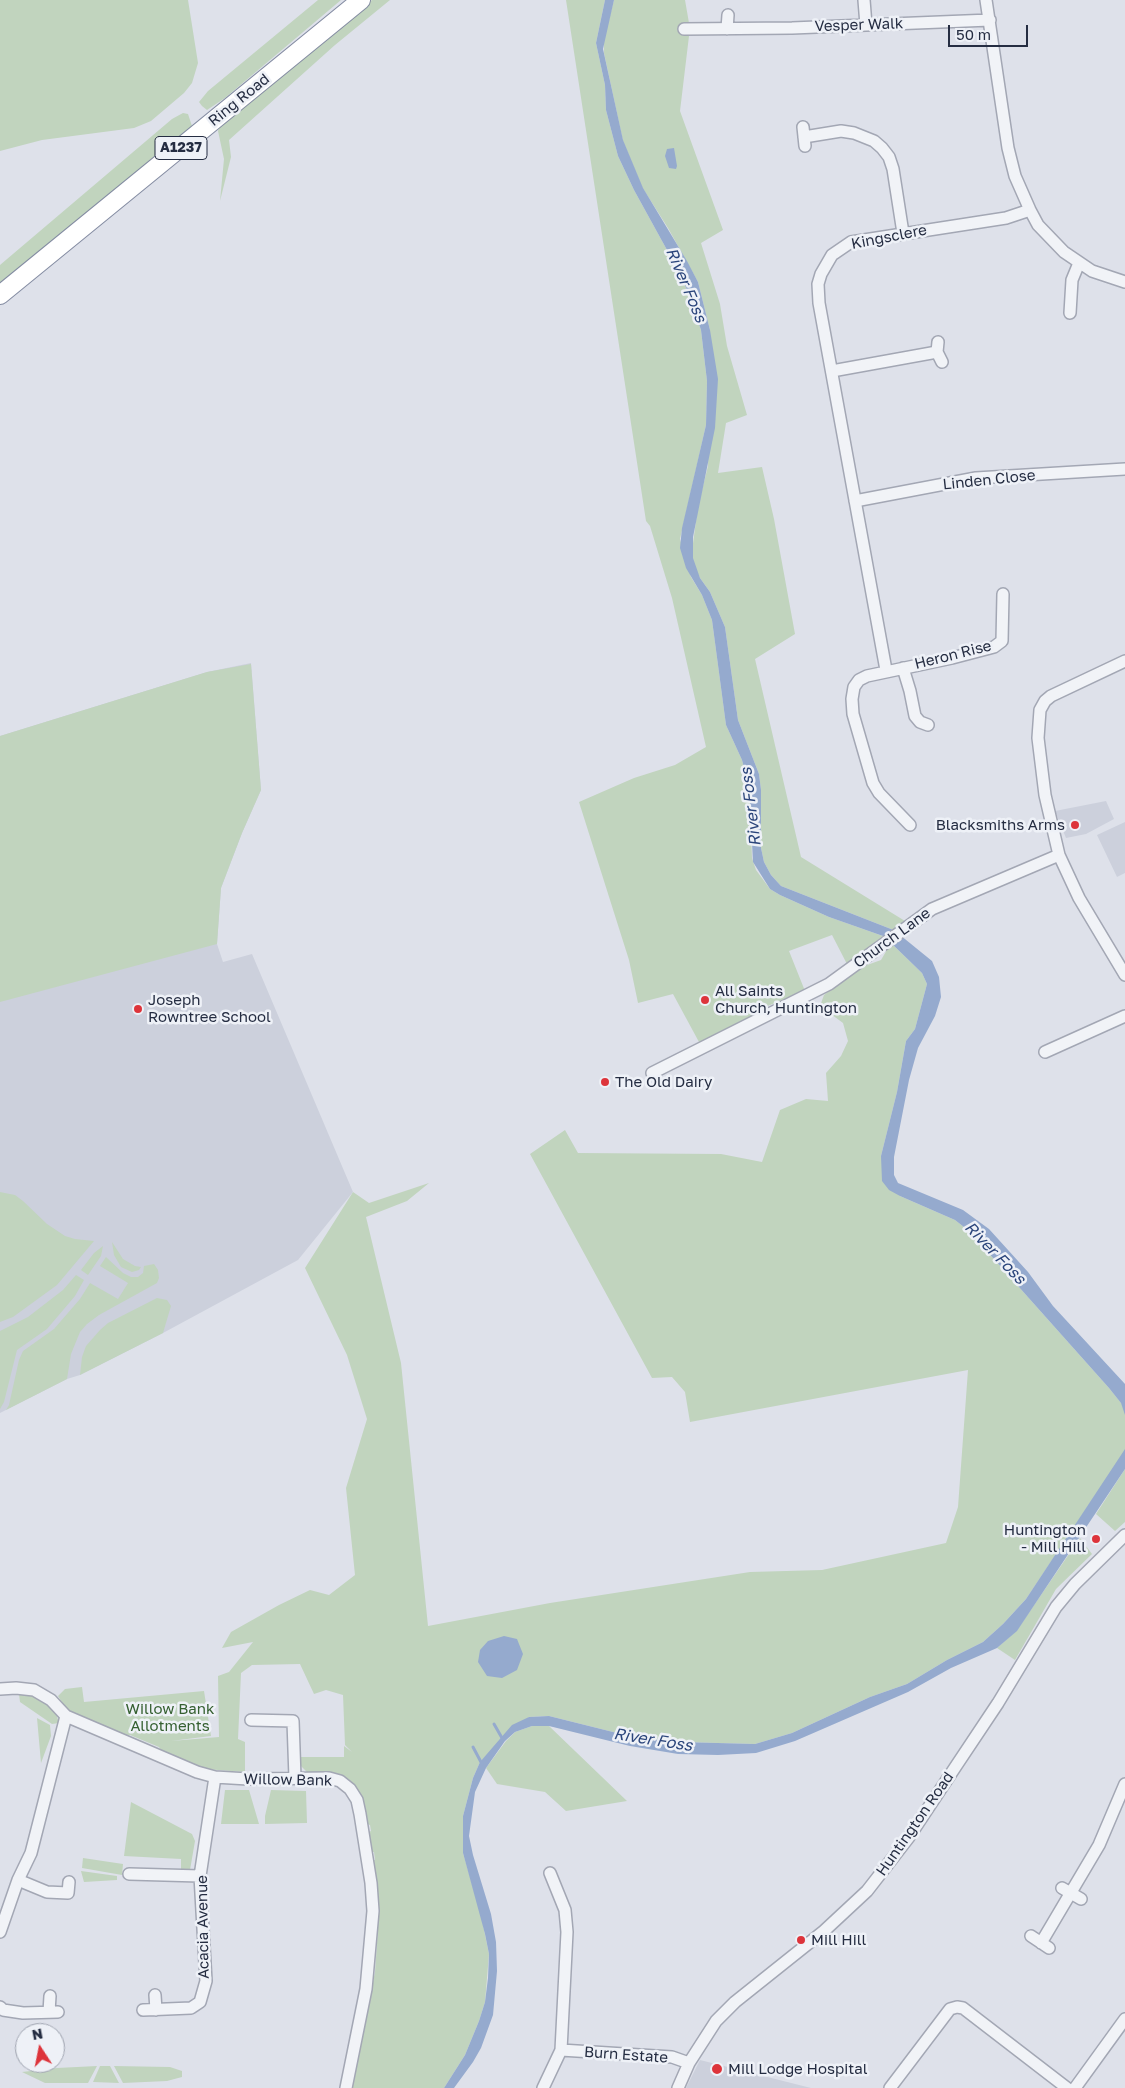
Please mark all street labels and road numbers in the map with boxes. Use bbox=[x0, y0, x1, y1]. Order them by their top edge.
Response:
street label: Vesper Walk bbox=[814, 14, 904, 36]
street label: Ring Road bbox=[205, 70, 273, 130]
road number: A1237 bbox=[155, 136, 207, 160]
street label: Kingsclere bbox=[850, 221, 928, 253]
street label: Linden Close bbox=[942, 466, 1036, 494]
street label: Heron Rise bbox=[913, 637, 993, 673]
street label: Church Lane bbox=[850, 904, 934, 972]
street label: Huntington Road bbox=[872, 1769, 958, 1879]
street label: Willow Bank bbox=[243, 1770, 333, 1790]
street label: Acacia Avenue bbox=[193, 1875, 213, 1979]
street label: Burn Estate bbox=[583, 2043, 669, 2067]

